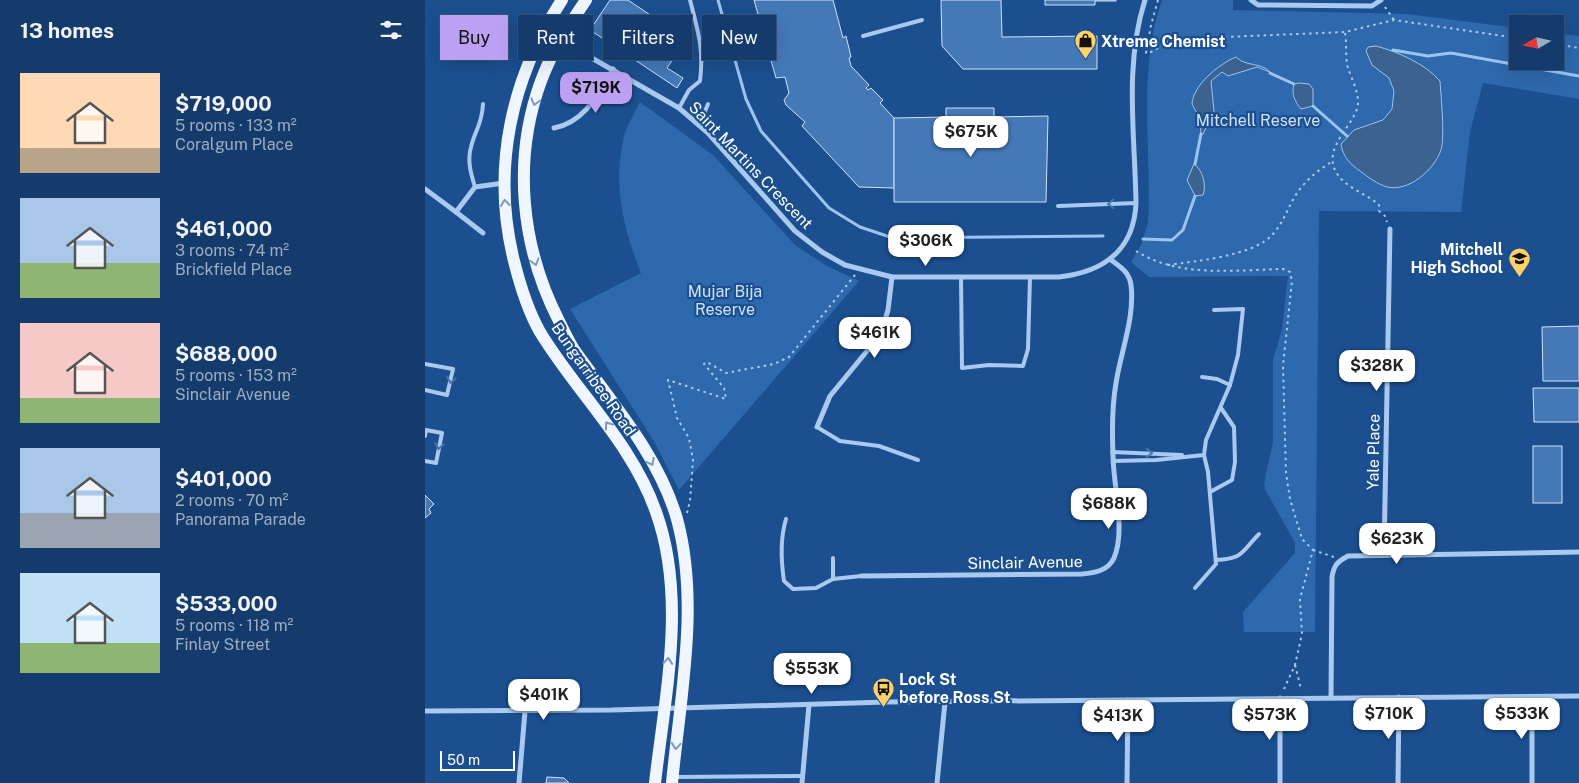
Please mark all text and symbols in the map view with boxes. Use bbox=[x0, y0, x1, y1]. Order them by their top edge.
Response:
chip: Buy bbox=[440, 15, 508, 60]
chip: Rent bbox=[518, 15, 593, 60]
chip: Filters bbox=[603, 15, 692, 60]
chip: New bbox=[702, 15, 776, 60]
north arrow bbox=[1509, 15, 1564, 70]
map controls bbox=[1509, 15, 1564, 70]
icon: filters bbox=[377, 16, 405, 44]
text: 13 homes bbox=[20, 18, 114, 43]
shop icon: Xtreme Chemist bbox=[1073, 29, 1097, 60]
place label: Xtreme Chemist bbox=[1101, 32, 1226, 51]
pin: $719K bbox=[561, 72, 631, 114]
text: $719K bbox=[571, 78, 621, 97]
text: $719,000 bbox=[175, 91, 272, 116]
icon: home bbox=[60, 93, 120, 153]
one-way arrow bbox=[531, 97, 541, 105]
street label: Saint Martins Crescent bbox=[685, 98, 817, 233]
park label: Mitchell Reserve bbox=[1196, 111, 1320, 130]
text: 5 rooms · 133 m² bbox=[175, 116, 297, 135]
pin: $675K bbox=[936, 116, 1006, 158]
text: $675K bbox=[944, 122, 998, 141]
text: Coralgum Place bbox=[175, 135, 293, 154]
one-way arrow bbox=[500, 199, 511, 207]
one-way arrow bbox=[1107, 199, 1114, 209]
text: $461,000 bbox=[175, 216, 272, 241]
icon: home bbox=[60, 218, 120, 278]
pin: $306K bbox=[891, 224, 961, 267]
text: $306K bbox=[899, 231, 953, 250]
place label: Mitchell High School bbox=[1410, 240, 1503, 277]
text: 3 rooms · 74 m² bbox=[175, 241, 289, 260]
school or university icon: Mitchell High School bbox=[1507, 246, 1531, 277]
one-way arrow bbox=[530, 257, 540, 265]
text: Brickfield Place bbox=[175, 260, 292, 279]
park label: Mujar Bija Reserve bbox=[688, 282, 762, 319]
pin: $461K bbox=[840, 316, 910, 359]
street label: Bungarribee Road bbox=[547, 319, 640, 440]
text: $461K bbox=[850, 323, 900, 342]
text: $688,000 bbox=[175, 341, 278, 366]
icon: home bbox=[60, 343, 120, 403]
pin: $328K bbox=[1342, 350, 1412, 392]
text: $328K bbox=[1350, 356, 1404, 375]
text: 5 rooms · 153 m² bbox=[175, 366, 297, 385]
one-way arrow bbox=[446, 375, 456, 384]
text: Sinclair Avenue bbox=[175, 385, 290, 404]
street label: Yale Place bbox=[1363, 414, 1384, 490]
one-way arrow bbox=[605, 421, 614, 431]
one-way arrow bbox=[435, 441, 445, 450]
one-way arrow bbox=[1145, 447, 1153, 458]
one-way arrow bbox=[645, 456, 655, 465]
text: $401,000 bbox=[175, 466, 272, 491]
icon: home bbox=[60, 468, 120, 528]
pin: $688K bbox=[1074, 488, 1144, 530]
text: 2 rooms · 70 m² bbox=[175, 491, 288, 510]
text: $688K bbox=[1082, 494, 1136, 513]
text: Panorama Parade bbox=[175, 510, 306, 529]
pin: $623K bbox=[1362, 522, 1432, 565]
text: $623K bbox=[1370, 529, 1424, 548]
street label: Sinclair Avenue bbox=[967, 552, 1083, 573]
text: $533,000 bbox=[175, 591, 278, 616]
icon: home bbox=[60, 593, 120, 653]
text: 5 rooms · 118 m² bbox=[175, 616, 294, 635]
text: Finlay Street bbox=[175, 635, 270, 654]
pin: $553K bbox=[777, 652, 847, 695]
one-way arrow bbox=[662, 656, 673, 664]
text: $553K bbox=[785, 659, 839, 678]
place label: Lock St before Ross St bbox=[899, 670, 1011, 707]
bus stop icon: Lock St before Ross St bbox=[871, 676, 895, 707]
pin: $401K bbox=[509, 678, 579, 721]
text: $401K bbox=[519, 685, 569, 704]
pin: $573K bbox=[1235, 698, 1305, 741]
pin: $710K bbox=[1354, 698, 1424, 740]
pin: $533K bbox=[1487, 698, 1557, 740]
pin: $413K bbox=[1083, 700, 1153, 742]
text: $710K bbox=[1364, 704, 1414, 723]
text: $533K bbox=[1495, 704, 1549, 723]
text: $573K bbox=[1243, 705, 1297, 724]
text: $413K bbox=[1093, 706, 1143, 725]
one-way arrow bbox=[670, 742, 681, 750]
scale bar bbox=[440, 748, 515, 771]
text: 50 m bbox=[447, 752, 480, 768]

